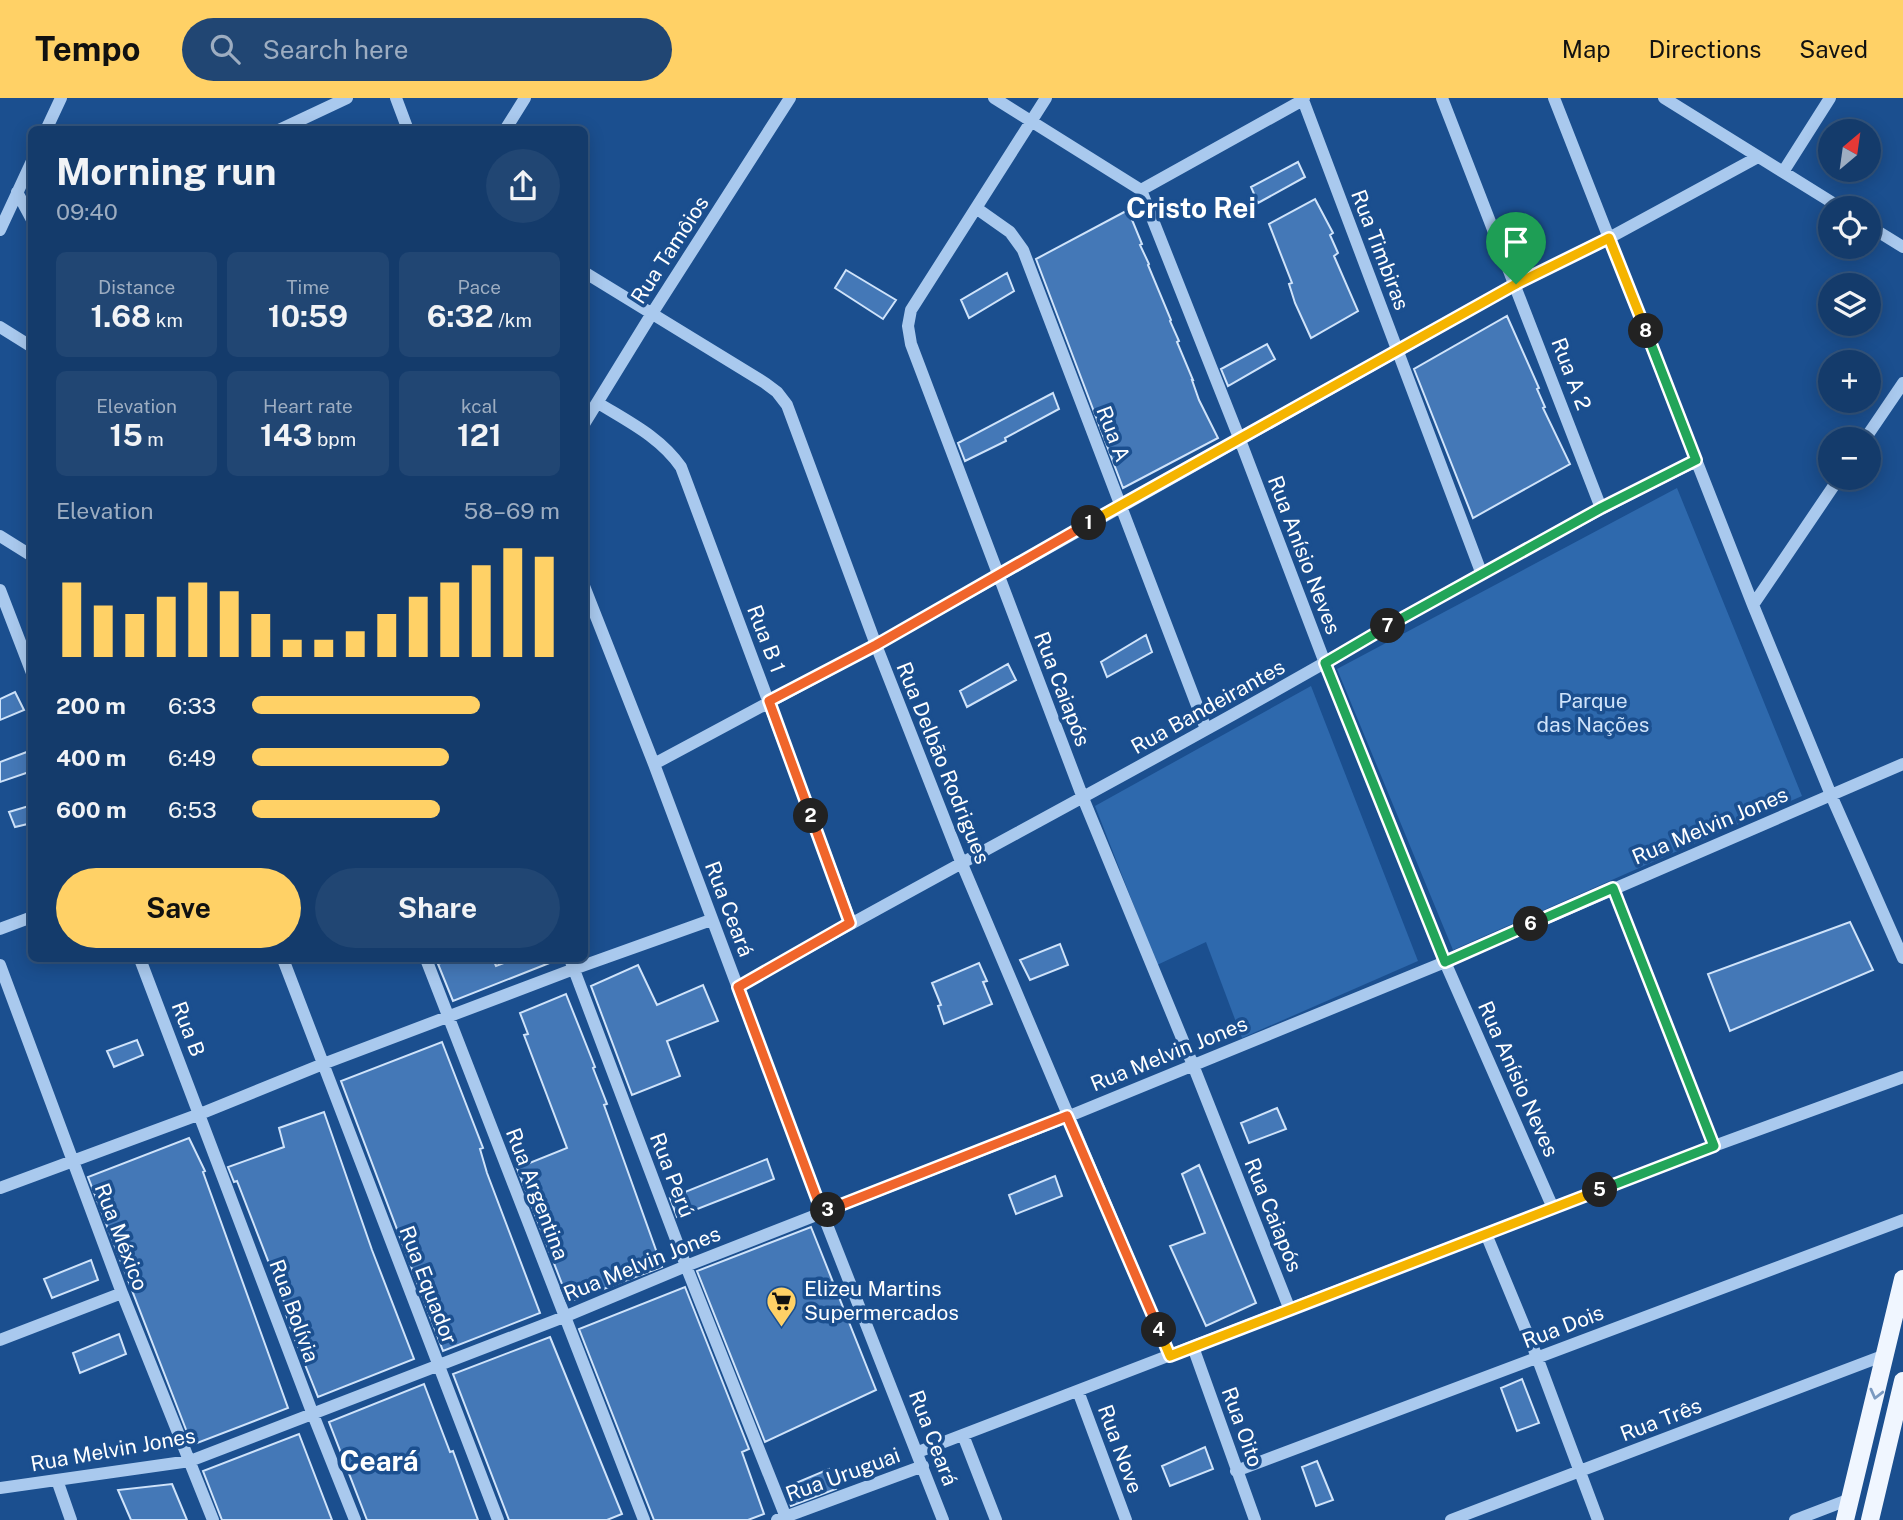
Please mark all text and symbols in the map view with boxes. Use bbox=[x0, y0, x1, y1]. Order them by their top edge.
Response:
search box bbox=[182, 18, 672, 81]
text: Tempo bbox=[35, 30, 140, 68]
icon: search bbox=[206, 30, 244, 68]
text: Search here bbox=[262, 34, 408, 65]
text: Map bbox=[1562, 35, 1611, 63]
text: Directions bbox=[1649, 35, 1761, 63]
text: Saved bbox=[1799, 35, 1868, 63]
north arrow bbox=[1818, 119, 1881, 182]
map controls bbox=[1818, 119, 1881, 490]
text: Morning run bbox=[56, 149, 277, 194]
button: share bbox=[486, 149, 560, 223]
street label: Rua Timbiras bbox=[1346, 186, 1415, 313]
street label: Rua Tamôios bbox=[625, 191, 714, 308]
district label: Cristo Rei bbox=[1126, 191, 1256, 224]
button: locate bbox=[1818, 196, 1881, 259]
text: 09:40 bbox=[56, 198, 118, 225]
pin bbox=[1486, 212, 1546, 284]
icon: arrive bbox=[1497, 223, 1535, 261]
button: layers bbox=[1818, 273, 1881, 336]
text: Distance bbox=[98, 276, 175, 298]
text: Time bbox=[286, 276, 330, 298]
text: Pace bbox=[458, 276, 501, 298]
text: 1.68 bbox=[90, 298, 151, 334]
text: 10:59 bbox=[268, 298, 348, 334]
text: 6:32 bbox=[427, 298, 494, 334]
text: km bbox=[151, 309, 183, 331]
text: /km bbox=[494, 309, 532, 331]
pin: 8 bbox=[1628, 314, 1664, 348]
text: 8 bbox=[1639, 319, 1652, 341]
street label: Rua A 2 bbox=[1546, 334, 1597, 414]
button: + bbox=[1818, 350, 1881, 413]
text: Elevation bbox=[96, 395, 177, 417]
text: Heart rate bbox=[263, 395, 353, 417]
text: kcal bbox=[461, 395, 498, 417]
street label: Rua A bbox=[1091, 402, 1136, 465]
text: 15 bbox=[110, 417, 143, 453]
text: 143 bbox=[260, 417, 312, 453]
text: 121 bbox=[457, 417, 502, 453]
button: − bbox=[1818, 427, 1881, 490]
text: m bbox=[143, 428, 164, 450]
text: bpm bbox=[312, 428, 356, 450]
street label: Rua Anísio Neves bbox=[1263, 472, 1346, 638]
text: Elevation bbox=[56, 497, 154, 524]
text: 58–69 m bbox=[464, 497, 560, 524]
pin: 1 bbox=[1072, 506, 1106, 540]
text: 1 bbox=[1084, 511, 1093, 533]
street label: Rua B 1 bbox=[742, 601, 791, 676]
pin: 7 bbox=[1370, 608, 1406, 644]
text: 7 bbox=[1382, 614, 1393, 636]
street label: Rua Caiapós bbox=[1029, 628, 1096, 750]
street label: Rua Bandeirantes bbox=[1126, 654, 1289, 759]
street label: Rua Delbão Rodrigues bbox=[891, 658, 995, 867]
park label: Parque das Nações bbox=[1537, 688, 1649, 737]
text: 200 m bbox=[56, 692, 126, 719]
text: 6:33 bbox=[168, 692, 216, 719]
text: 400 m bbox=[56, 744, 126, 771]
text: 6:49 bbox=[168, 744, 216, 771]
street label: Rua Melvin Jones bbox=[1628, 781, 1792, 870]
text: 600 m bbox=[56, 796, 126, 823]
text: 6:53 bbox=[168, 796, 217, 823]
pin: 2 bbox=[794, 798, 828, 834]
text: 2 bbox=[804, 804, 817, 826]
street label: Rua Ceará bbox=[700, 858, 759, 960]
button: Save bbox=[56, 868, 301, 948]
button: Share bbox=[315, 868, 560, 948]
pin: 6 bbox=[1514, 906, 1548, 942]
text: 6 bbox=[1524, 912, 1537, 934]
street label: Rua Anísio Neves bbox=[1473, 997, 1564, 1161]
street label: Rua B bbox=[167, 998, 210, 1060]
street label: Rua Melvin Jones bbox=[1087, 1011, 1251, 1096]
street label: Rua Argentina bbox=[501, 1124, 574, 1263]
street label: Rua Perú bbox=[645, 1129, 700, 1221]
street label: Rua Caiapós bbox=[1239, 1154, 1308, 1275]
pin: 5 bbox=[1582, 1172, 1618, 1208]
text: 5 bbox=[1593, 1178, 1606, 1200]
street label: Rua México bbox=[90, 1180, 153, 1294]
pin: 3 bbox=[810, 1192, 846, 1228]
text: 3 bbox=[821, 1198, 834, 1220]
street label: Rua Melvin Jones bbox=[560, 1221, 724, 1306]
street label: Rua Equador bbox=[394, 1222, 462, 1348]
street label: Rua Bolívia bbox=[264, 1256, 325, 1366]
place label: Elizeu Martins Supermercados bbox=[804, 1276, 959, 1325]
supermarket icon: Elizeu Martins Supermercados bbox=[764, 1284, 798, 1328]
street label: Rua Dois bbox=[1519, 1300, 1607, 1353]
pin: 4 bbox=[1142, 1312, 1176, 1348]
text: 4 bbox=[1152, 1318, 1165, 1340]
street label: Rua Oito bbox=[1217, 1383, 1268, 1470]
street label: Rua Ceará bbox=[904, 1387, 963, 1489]
one-way arrow bbox=[1870, 1387, 1884, 1399]
street label: Rua Três bbox=[1617, 1393, 1705, 1446]
street label: Rua Nove bbox=[1093, 1401, 1148, 1497]
street label: Rua Melvin Jones bbox=[29, 1423, 197, 1476]
street label: Rua Uruguai bbox=[782, 1442, 903, 1507]
district label: Ceará bbox=[339, 1444, 419, 1477]

